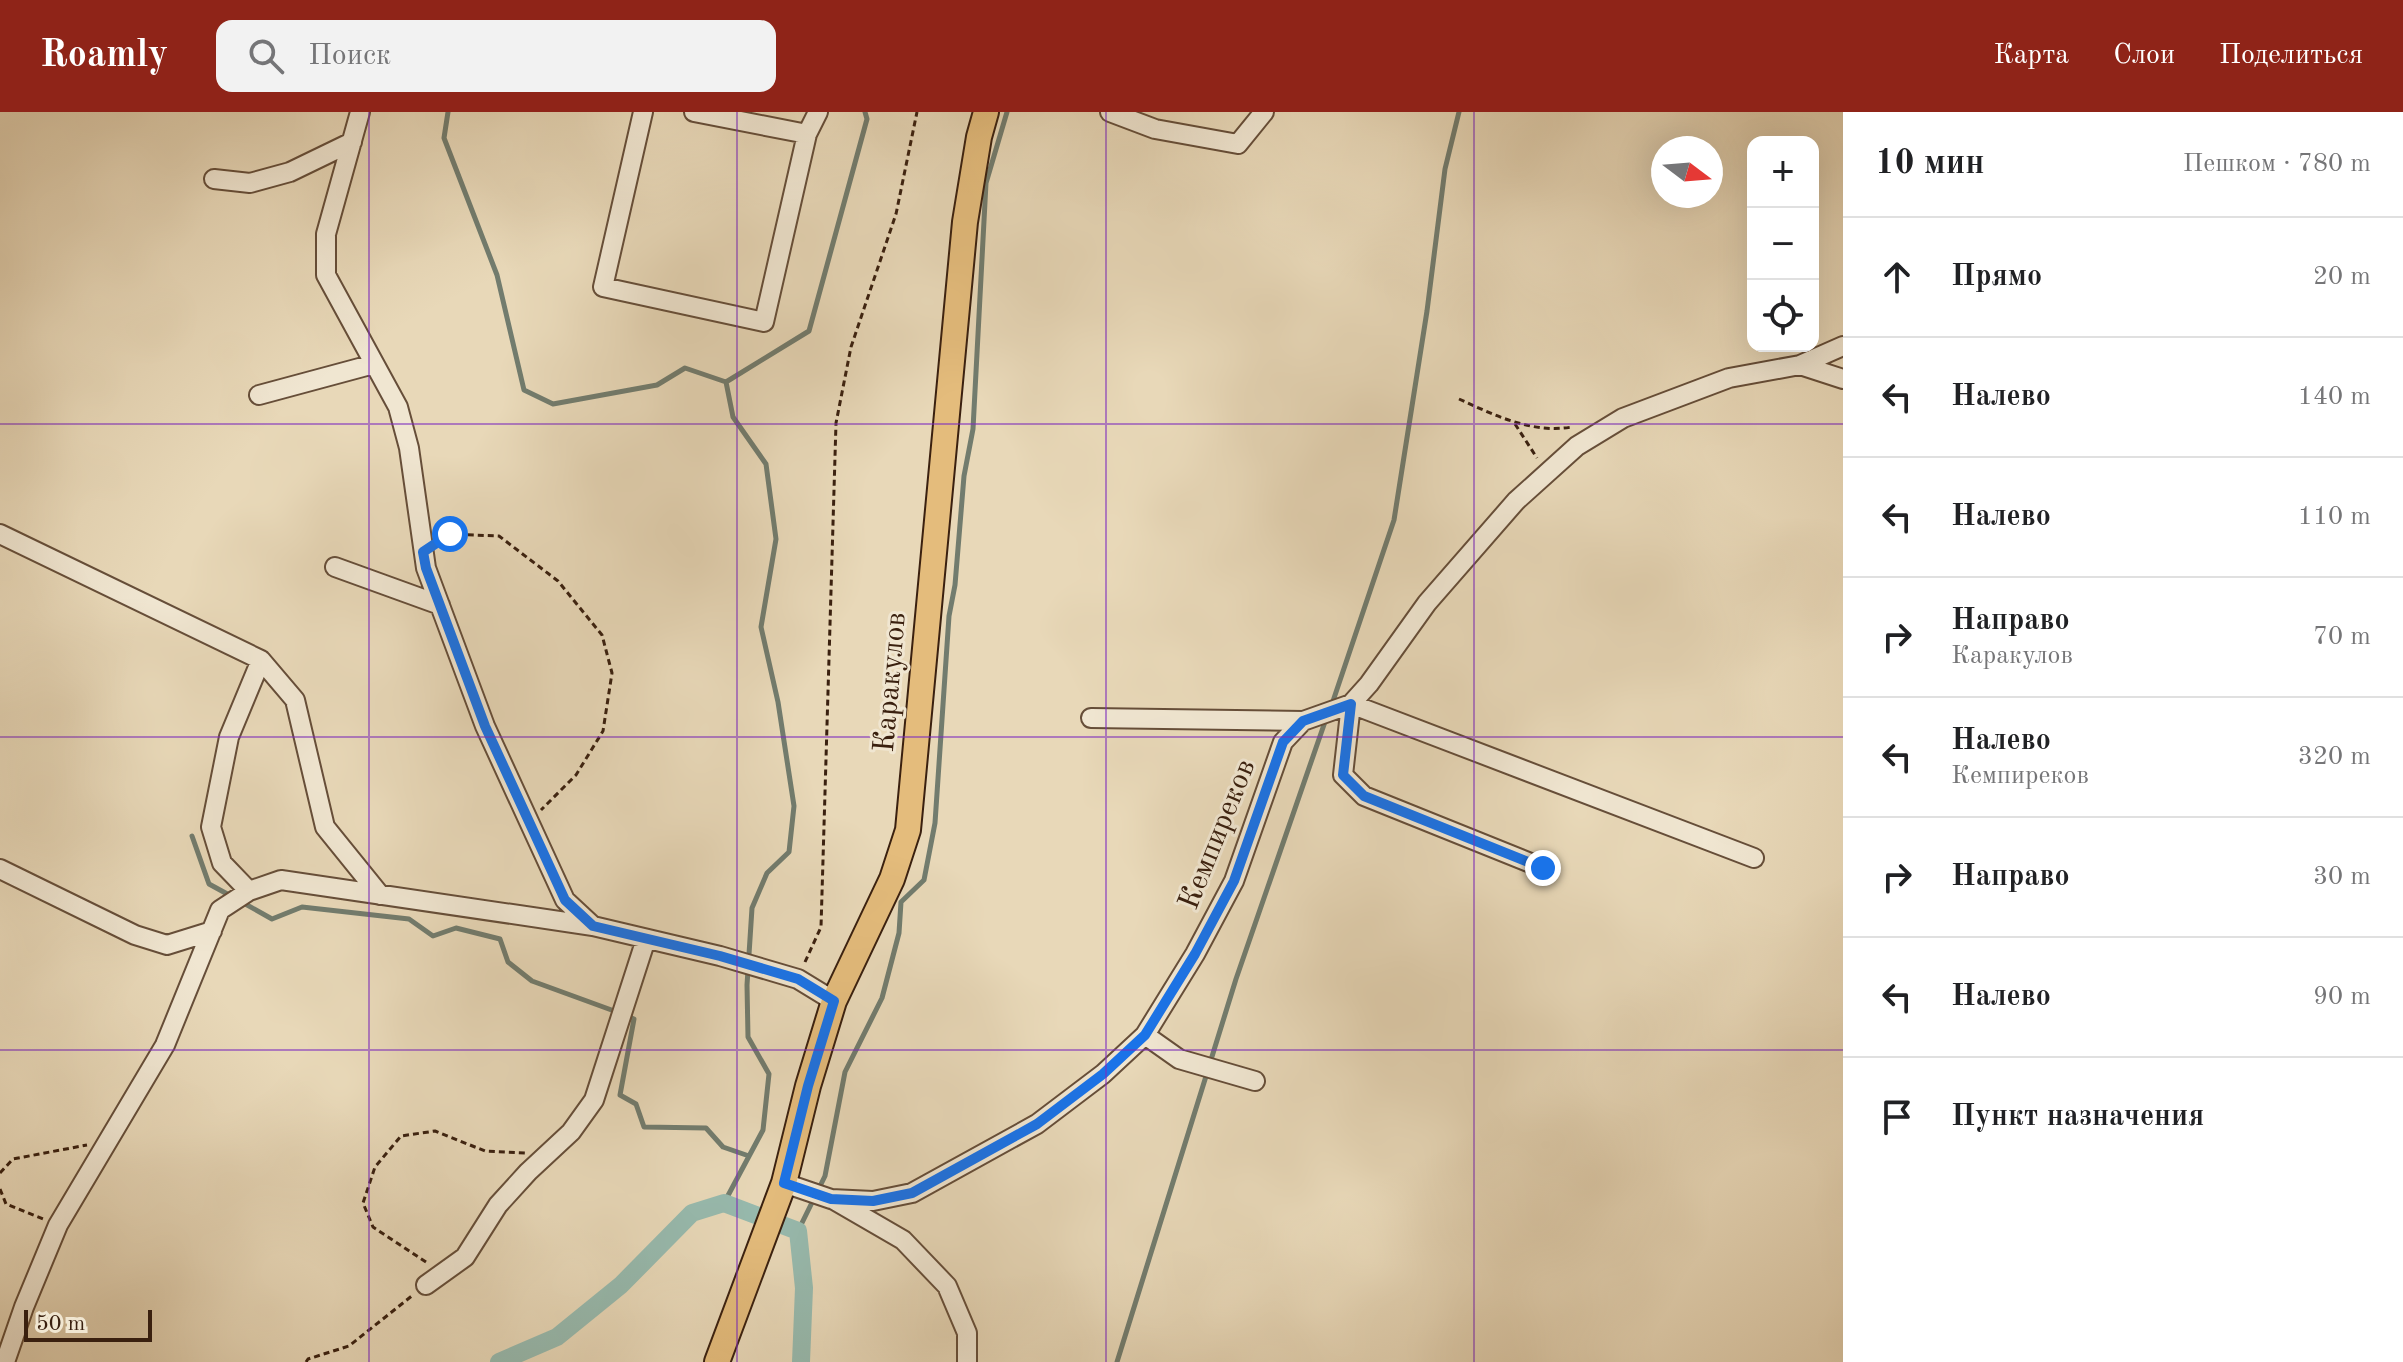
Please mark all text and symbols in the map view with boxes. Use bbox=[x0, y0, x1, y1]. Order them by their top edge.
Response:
search box bbox=[216, 20, 776, 92]
icon: search bbox=[244, 34, 288, 78]
text: Roamly bbox=[40, 37, 168, 75]
text: Поиск bbox=[308, 41, 391, 71]
text: Карта bbox=[1993, 42, 2069, 70]
text: Слои bbox=[2113, 42, 2175, 70]
text: Поделиться bbox=[2219, 42, 2363, 70]
north arrow bbox=[1651, 136, 1723, 208]
map controls bbox=[1747, 136, 1819, 352]
button: + bbox=[1747, 136, 1819, 208]
text: 10 мин bbox=[1875, 147, 1984, 181]
text: Пешком · 780 m bbox=[2183, 151, 2371, 177]
button: − bbox=[1747, 208, 1819, 280]
icon: ahead bbox=[1875, 255, 1919, 299]
text: Прямо bbox=[1951, 262, 2042, 292]
text: 20 m bbox=[2313, 264, 2371, 290]
button: locate bbox=[1747, 280, 1819, 352]
icon: left bbox=[1875, 375, 1919, 419]
text: Налево bbox=[1951, 382, 2051, 412]
text: 140 m bbox=[2298, 384, 2371, 410]
icon: left bbox=[1875, 495, 1919, 539]
text: Налево bbox=[1951, 502, 2051, 532]
text: 110 m bbox=[2298, 504, 2371, 530]
route start bbox=[432, 516, 468, 552]
text: Направо bbox=[1951, 606, 2070, 636]
street label: Каракулов bbox=[870, 611, 912, 754]
icon: right bbox=[1875, 615, 1919, 659]
text: 70 m bbox=[2313, 624, 2371, 650]
text: Каракулов bbox=[1951, 643, 2073, 669]
text: Налево bbox=[1951, 726, 2051, 756]
icon: left bbox=[1875, 735, 1919, 779]
text: 320 m bbox=[2298, 744, 2371, 770]
street label: Кемпиреков bbox=[1174, 755, 1262, 914]
text: Кемпиреков bbox=[1951, 763, 2089, 789]
route end bbox=[1525, 850, 1561, 886]
icon: right bbox=[1875, 855, 1919, 899]
text: Направо bbox=[1951, 862, 2070, 892]
text: 30 m bbox=[2313, 864, 2371, 890]
icon: left bbox=[1875, 975, 1919, 1019]
text: Налево bbox=[1951, 982, 2051, 1012]
text: 90 m bbox=[2313, 984, 2371, 1010]
icon: arrive bbox=[1875, 1095, 1919, 1139]
text: Пункт назначения bbox=[1951, 1102, 2204, 1132]
scale bar bbox=[24, 1306, 152, 1342]
text: 50 m bbox=[36, 1313, 85, 1335]

